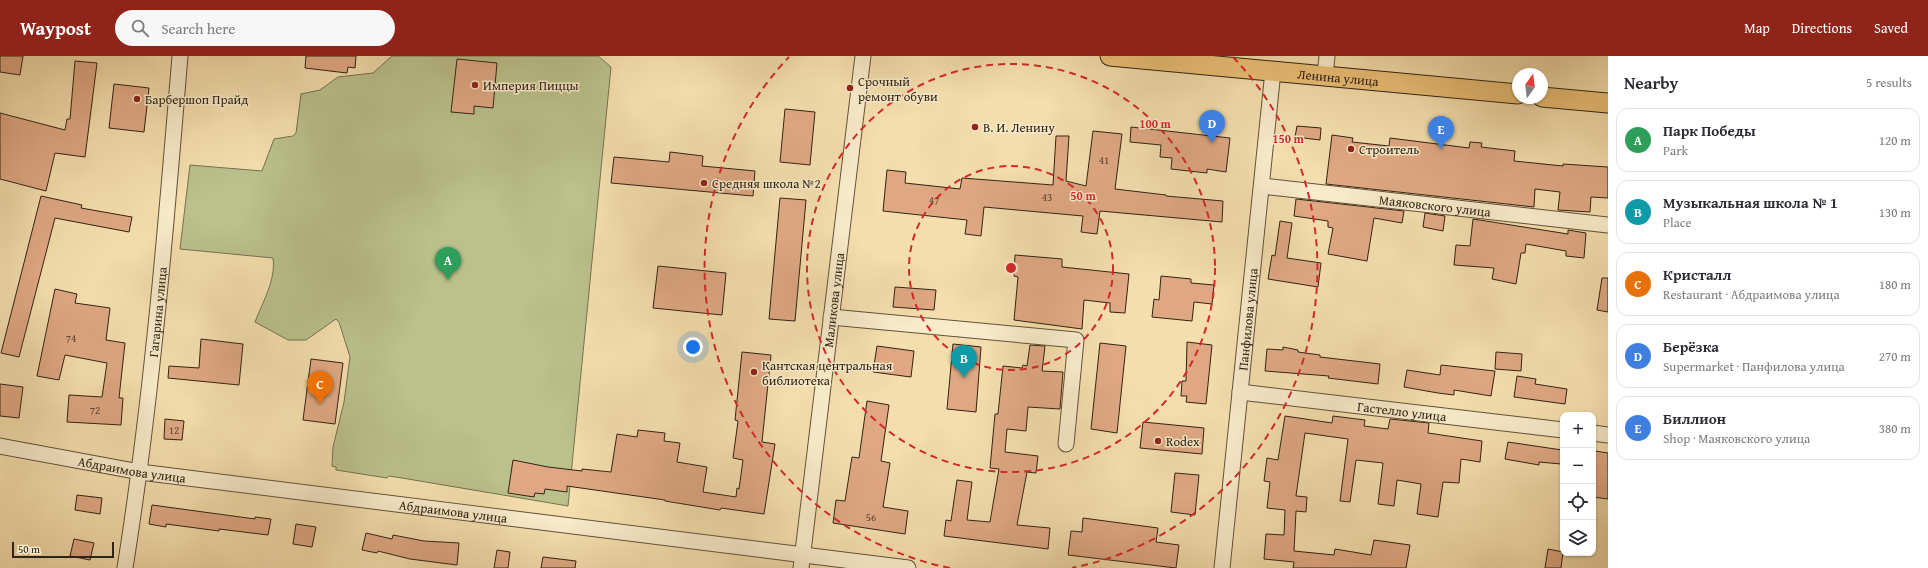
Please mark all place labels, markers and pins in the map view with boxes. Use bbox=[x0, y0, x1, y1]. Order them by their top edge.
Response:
place label: Срочный ремонт обуви bbox=[858, 72, 938, 106]
place label: Империя Пиццы bbox=[483, 76, 579, 95]
marker: Империя Пиццы bbox=[470, 80, 480, 90]
marker: Срочный ремонт обуви bbox=[845, 83, 855, 93]
place label: Барбершоп Прайд bbox=[145, 90, 248, 109]
marker: Барбершоп Прайд bbox=[132, 94, 142, 104]
pin: D bbox=[1199, 110, 1225, 143]
pin: E bbox=[1428, 116, 1454, 149]
place label: В. И. Ленину bbox=[983, 118, 1055, 137]
marker: В. И. Ленину bbox=[970, 122, 980, 132]
place label: Строитель bbox=[1359, 140, 1419, 159]
marker: Строитель bbox=[1346, 144, 1356, 154]
place label: Средняя школа №2 bbox=[712, 174, 821, 193]
marker: Средняя школа №2 bbox=[699, 178, 709, 188]
pin: A bbox=[435, 247, 461, 280]
centre of rings bbox=[1004, 261, 1018, 275]
pin: B bbox=[951, 345, 977, 378]
place label: Кантская центральная библиотека bbox=[762, 356, 893, 390]
marker: Кантская центральная библиотека bbox=[749, 367, 759, 377]
pin: C bbox=[307, 371, 333, 404]
place label: Rodex bbox=[1166, 432, 1200, 451]
marker: Rodex bbox=[1153, 436, 1163, 446]

